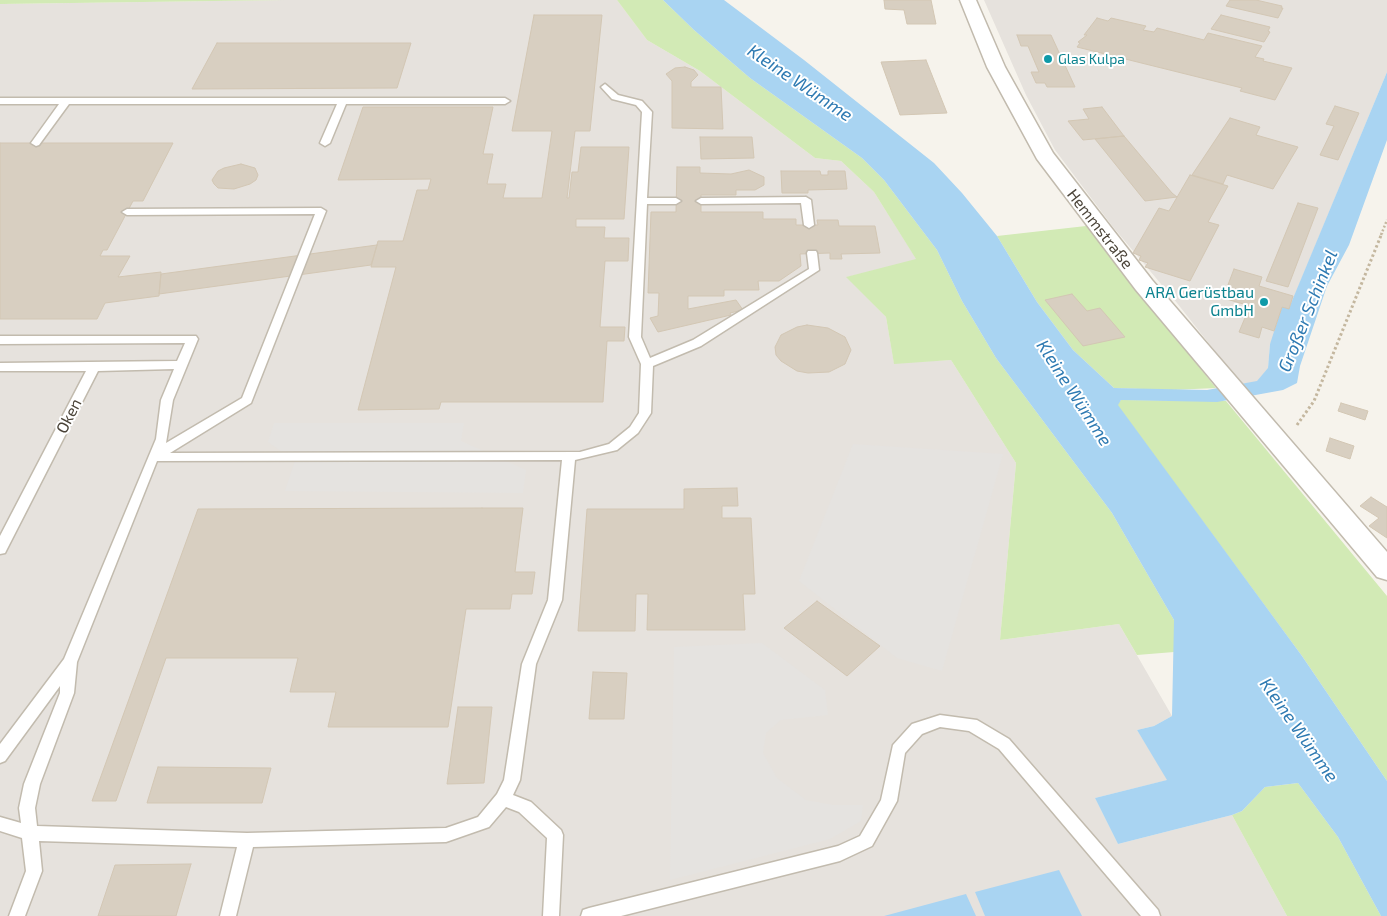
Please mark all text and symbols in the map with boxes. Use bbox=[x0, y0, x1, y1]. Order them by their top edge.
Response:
water label: Kleine Wümme bbox=[743, 40, 857, 126]
place label: Glas Kulpa bbox=[1058, 51, 1125, 67]
marker: Glas Kulpa bbox=[1042, 53, 1054, 65]
street label: Hemmstraße bbox=[1063, 185, 1137, 273]
water label: Großer Schinkel bbox=[1274, 247, 1342, 375]
place label: ARA Gerüstbau GmbH bbox=[1145, 283, 1254, 321]
marker: ARA Gerüstbau GmbH bbox=[1258, 296, 1270, 308]
water label: Kleine Wümme bbox=[1032, 336, 1116, 450]
street label: Oken bbox=[52, 395, 86, 437]
water label: Kleine Wümme bbox=[1255, 674, 1343, 786]

